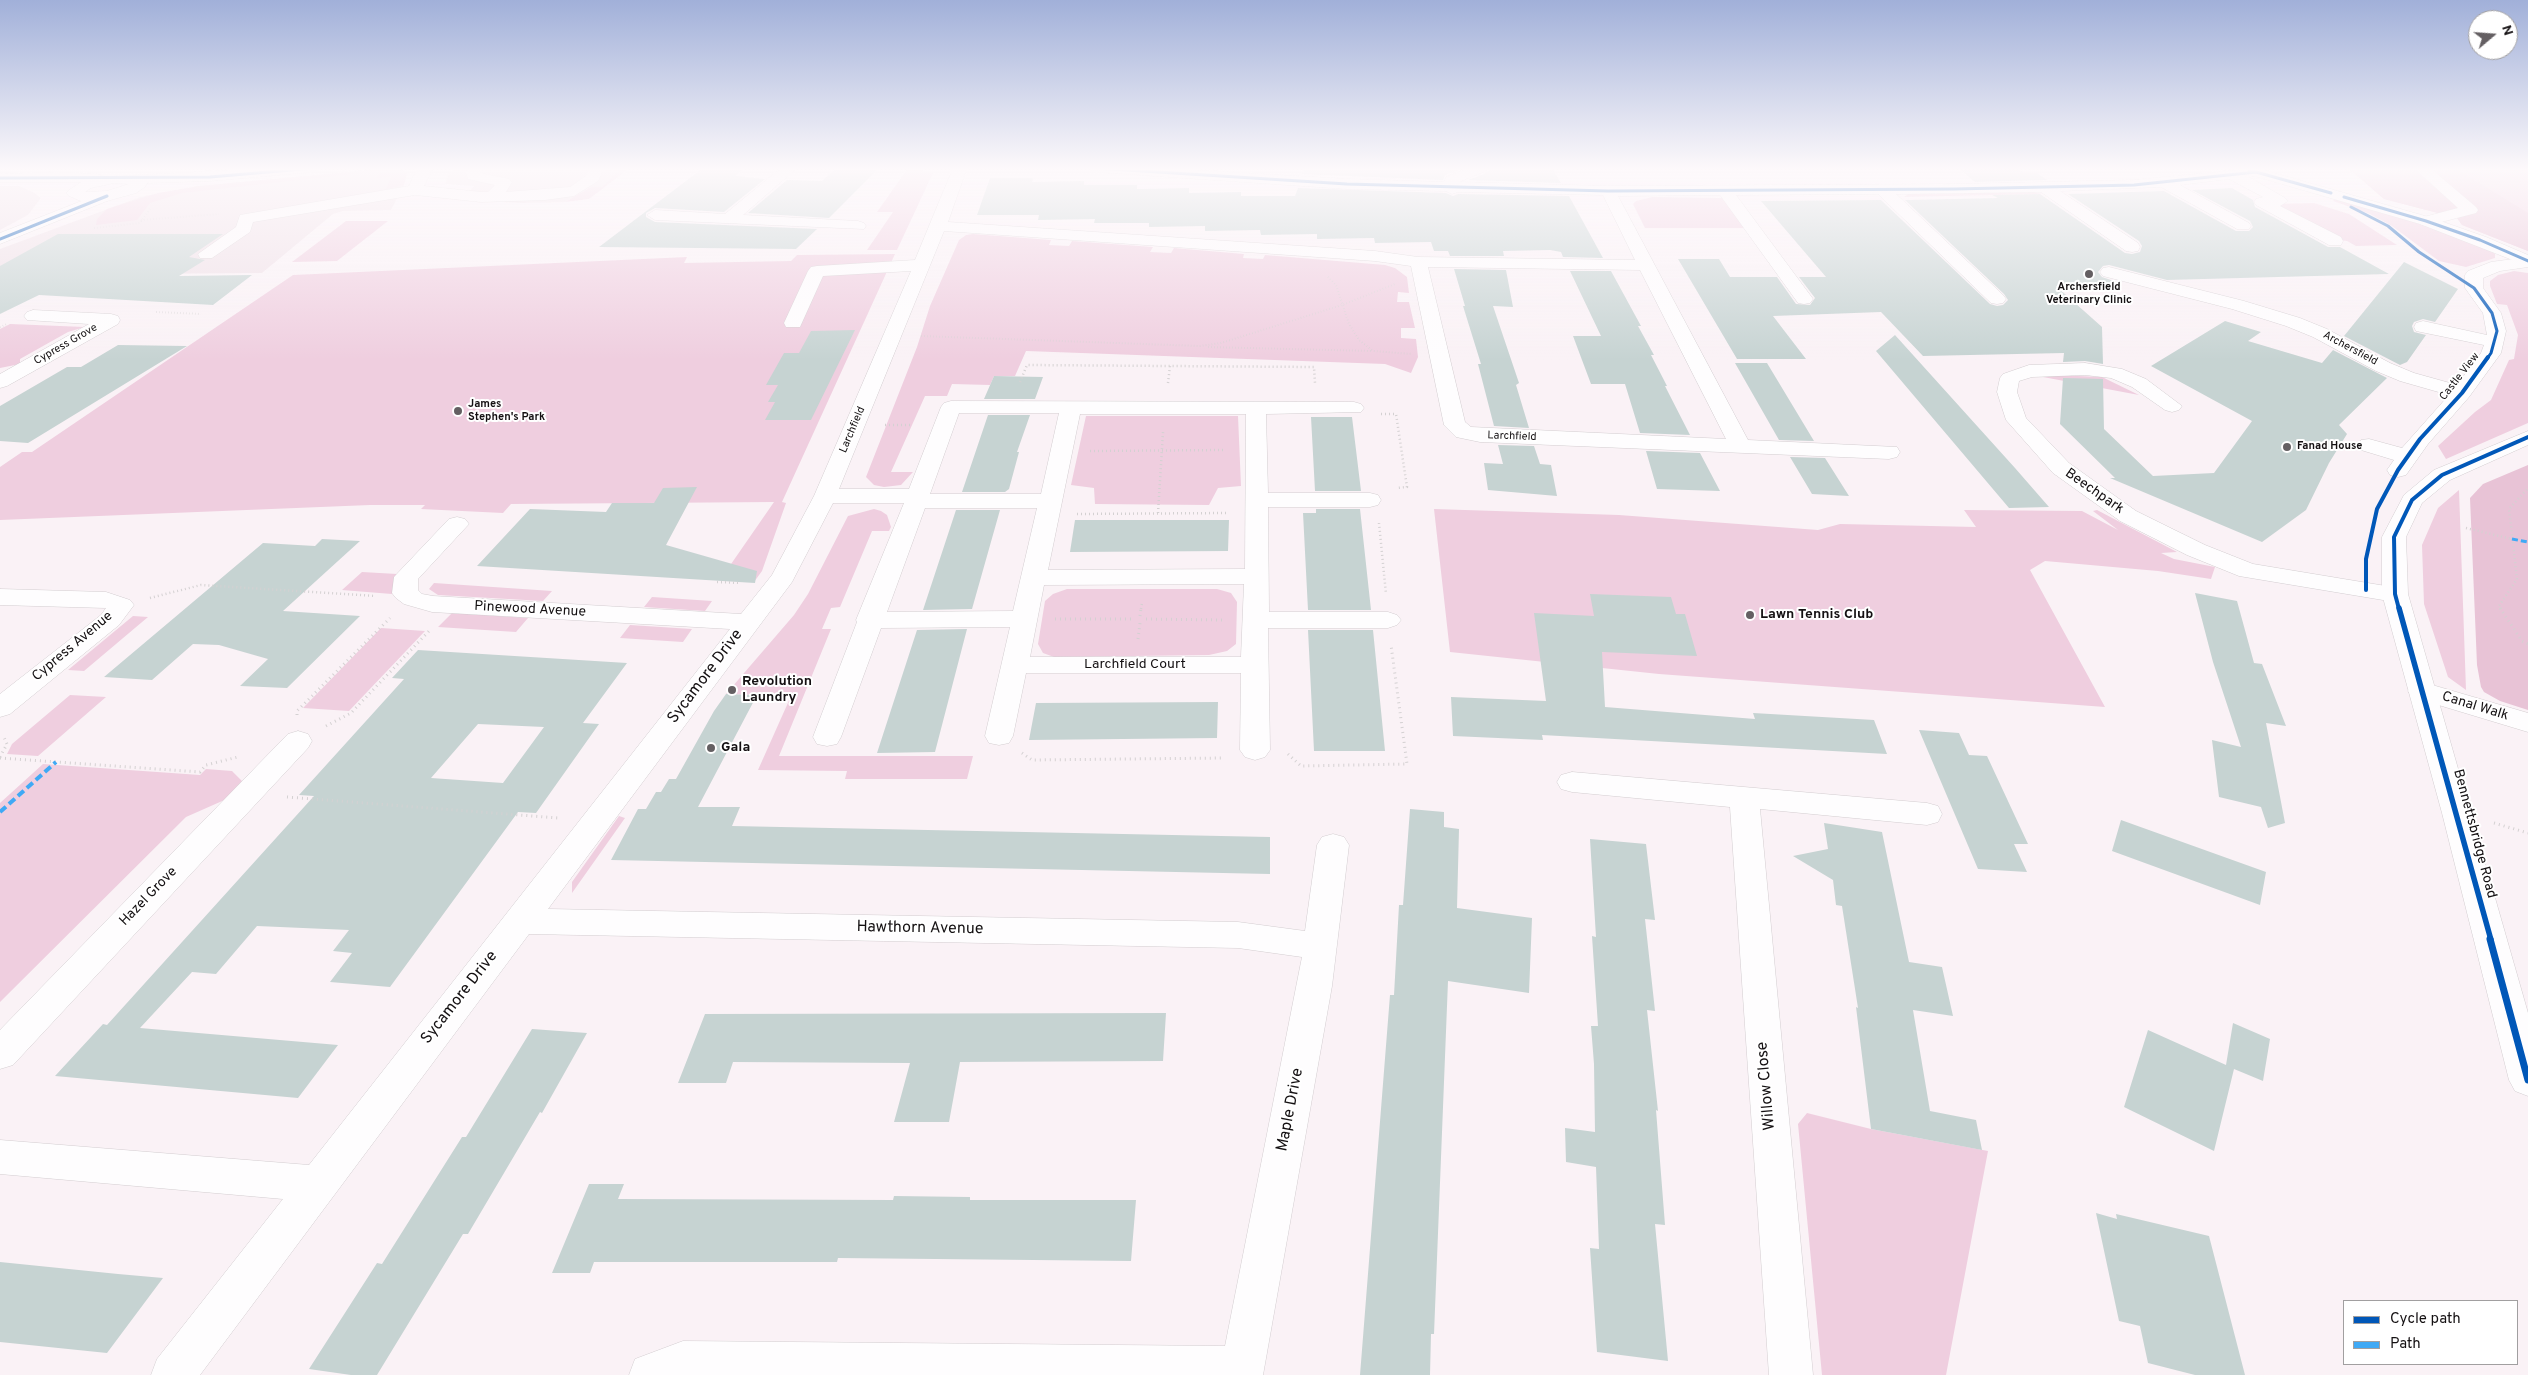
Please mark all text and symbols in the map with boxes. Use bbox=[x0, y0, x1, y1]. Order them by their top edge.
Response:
north arrow bbox=[2468, 10, 2518, 60]
text: N bbox=[2497, 23, 2516, 38]
marker: Archersfield Veterinary Clinic bbox=[2083, 268, 2095, 280]
place label: Archersfield Veterinary Clinic bbox=[2046, 281, 2132, 307]
street label: Cypress Grove bbox=[32, 322, 100, 368]
street label: Archersfield bbox=[2320, 329, 2380, 369]
street label: Castle View bbox=[2437, 351, 2483, 403]
place label: James Stephen's Park bbox=[468, 398, 545, 424]
marker: James Stephen's Park bbox=[452, 405, 464, 417]
street label: Larchfield bbox=[837, 405, 869, 455]
street label: Larchfield bbox=[1487, 430, 1537, 444]
place label: Fanad House bbox=[2297, 440, 2362, 454]
marker: Fanad House bbox=[2281, 441, 2293, 453]
street label: Beechpark bbox=[2061, 466, 2127, 518]
street label: Pinewood Avenue bbox=[474, 599, 586, 621]
place label: Lawn Tennis Club bbox=[1760, 607, 1873, 623]
street label: Cypress Avenue bbox=[29, 608, 117, 686]
marker: Lawn Tennis Club bbox=[1744, 609, 1756, 621]
street label: Sycamore Drive bbox=[664, 626, 748, 728]
street label: Larchfield Court bbox=[1084, 657, 1186, 673]
place label: Revolution Laundry bbox=[742, 674, 812, 706]
marker: Revolution Laundry bbox=[726, 684, 738, 696]
street label: Canal Walk bbox=[2440, 689, 2510, 725]
place label: Gala bbox=[721, 740, 750, 756]
marker: Gala bbox=[705, 742, 717, 754]
street label: Bennettsbridge Road bbox=[2449, 768, 2499, 900]
street label: Hazel Grove bbox=[117, 864, 181, 930]
street label: Hawthorn Avenue bbox=[856, 918, 984, 940]
street label: Sycamore Drive bbox=[418, 948, 502, 1048]
street label: Willow Close bbox=[1754, 1041, 1780, 1131]
street label: Maple Drive bbox=[1274, 1067, 1308, 1153]
legend bbox=[2343, 1300, 2518, 1365]
text: Cycle path bbox=[2390, 1310, 2461, 1329]
text: Path bbox=[2390, 1335, 2421, 1354]

